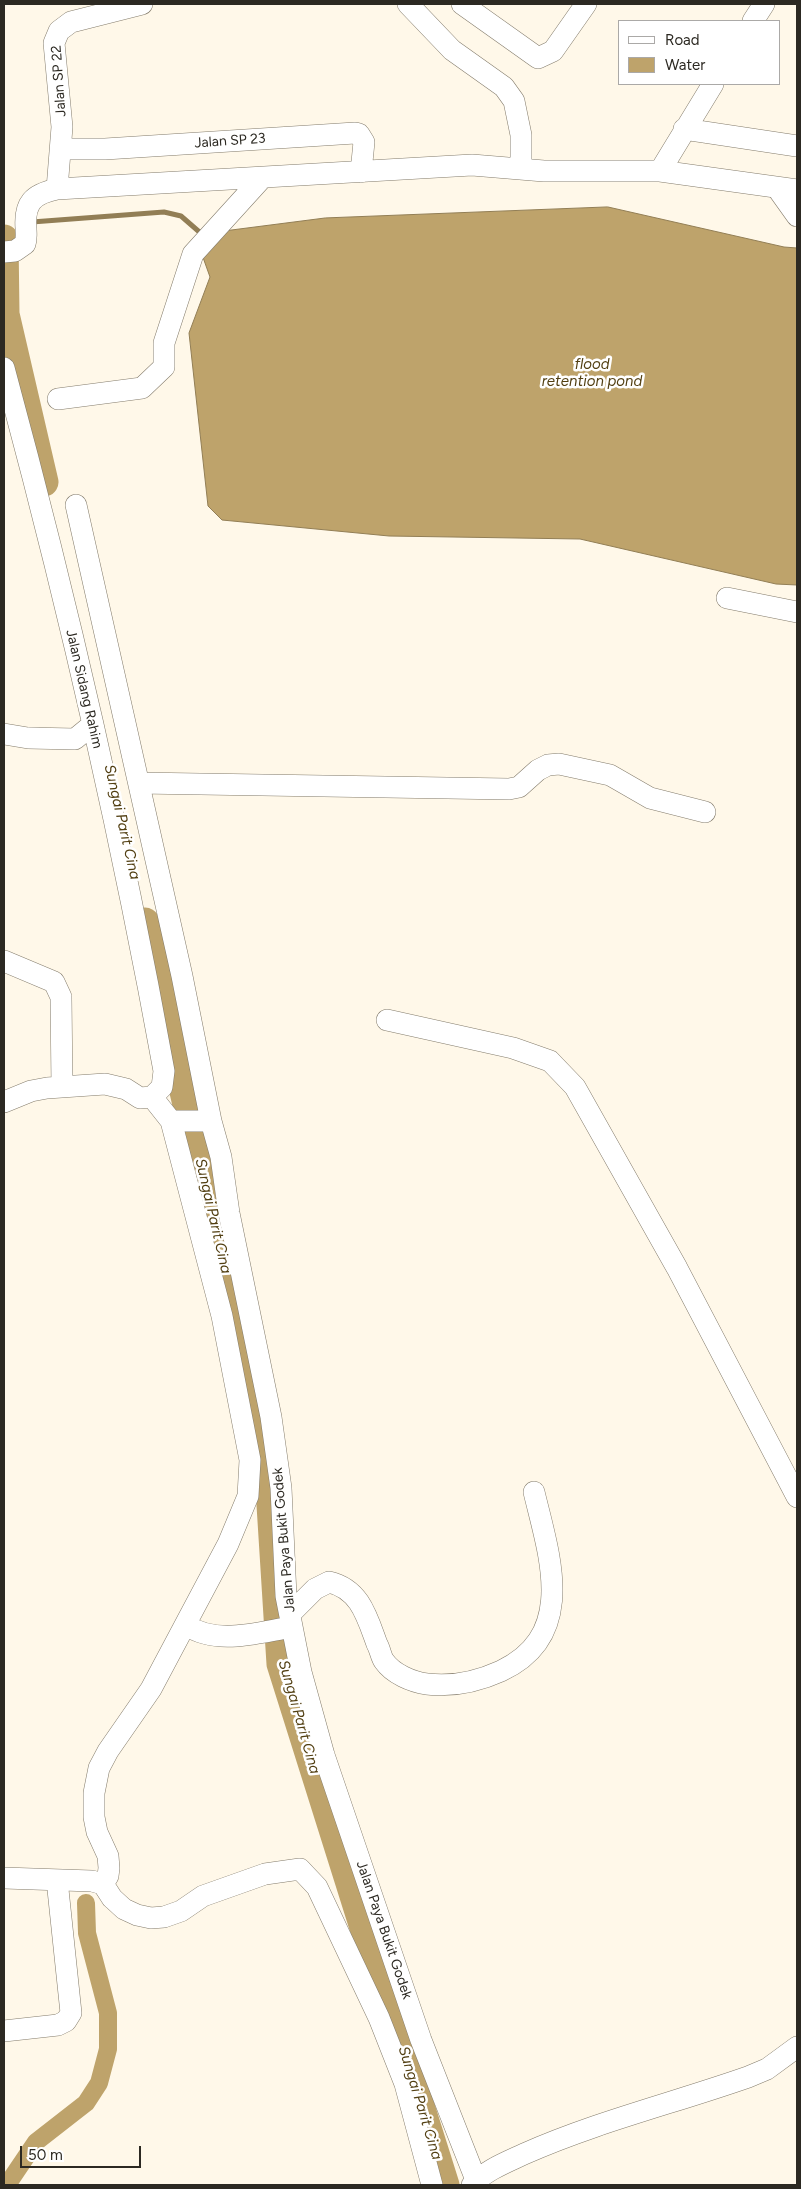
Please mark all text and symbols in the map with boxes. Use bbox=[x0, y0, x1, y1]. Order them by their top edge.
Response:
legend bbox=[618, 20, 781, 85]
text: Road bbox=[665, 31, 700, 49]
street label: Jalan SP 22 bbox=[48, 45, 70, 117]
text: Water bbox=[665, 56, 705, 74]
street label: Jalan SP 23 bbox=[194, 130, 266, 152]
water label: flood retention pond bbox=[542, 356, 642, 391]
street label: Jalan Sidang Rahim bbox=[62, 628, 106, 750]
water label: Sungai Parit Cina bbox=[100, 763, 144, 881]
water label: Sungai Parit Cina bbox=[191, 1157, 235, 1275]
street label: Jalan Paya Bukit Godek bbox=[269, 1467, 299, 1613]
water label: Sungai Parit Cina bbox=[274, 1658, 324, 1776]
street label: Jalan Paya Bukit Godek bbox=[352, 1859, 416, 2001]
water label: Sungai Parit Cina bbox=[394, 2044, 446, 2162]
scale bar bbox=[22, 2136, 144, 2168]
text: 50 m bbox=[28, 2146, 63, 2164]

